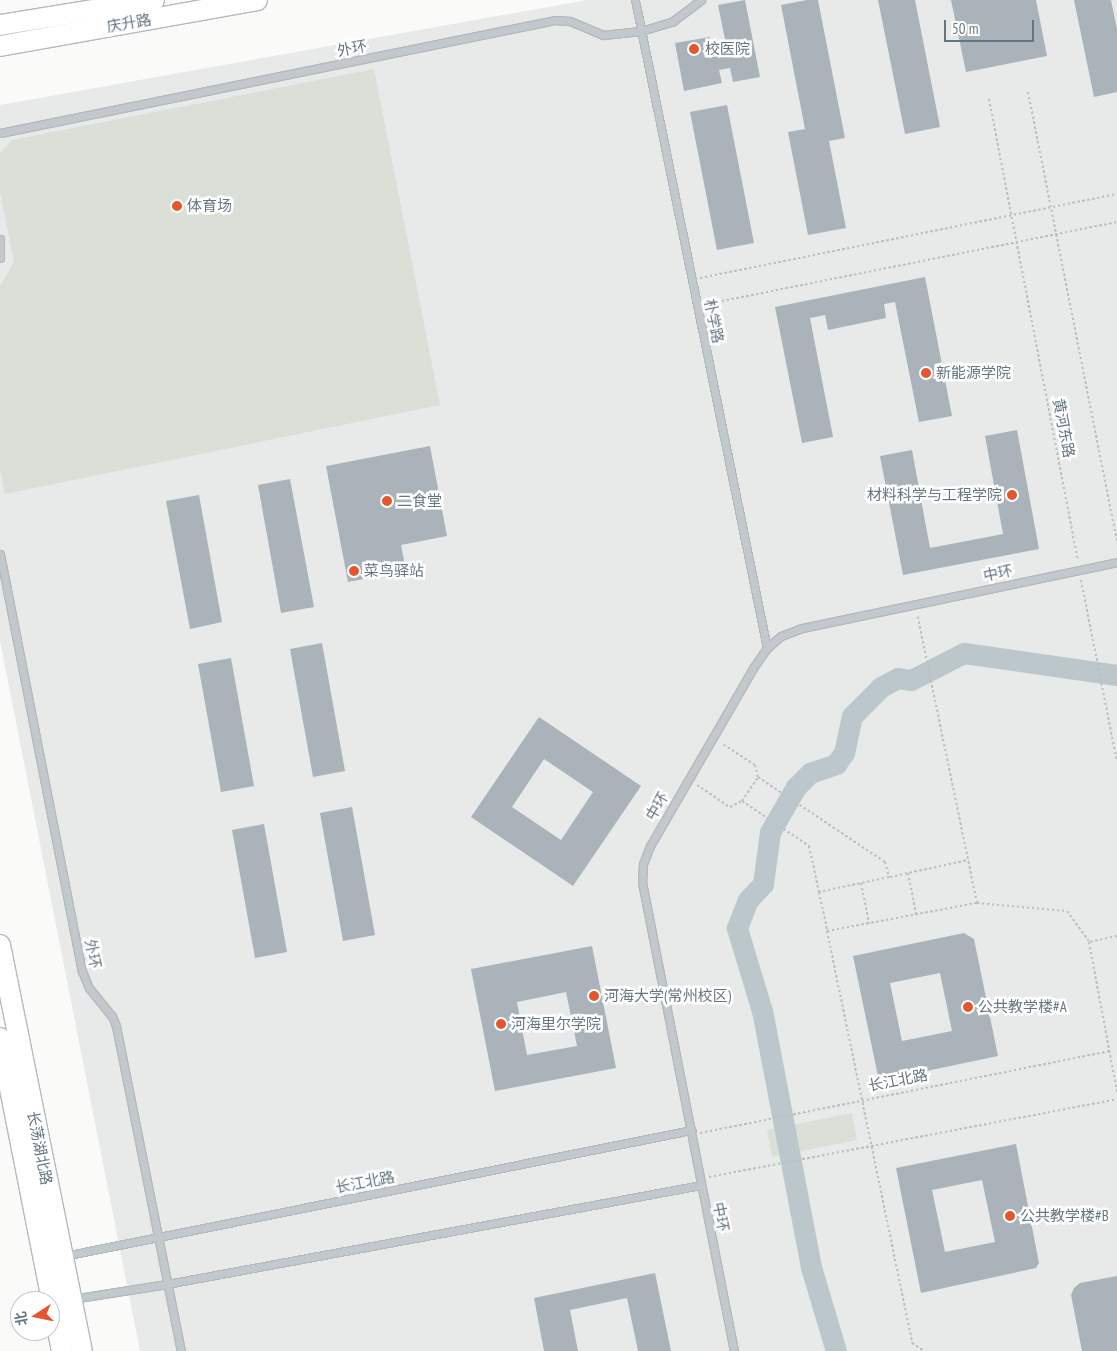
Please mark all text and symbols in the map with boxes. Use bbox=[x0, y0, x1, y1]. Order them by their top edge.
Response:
street label: 庆升路 bbox=[105, 10, 153, 36]
scale bar bbox=[947, 10, 1037, 42]
text: 50 m bbox=[952, 19, 978, 38]
street label: 外环 bbox=[336, 36, 368, 60]
place label: 校医院 bbox=[705, 40, 750, 58]
marker: 校医院 bbox=[687, 42, 701, 56]
place label: 体育场 bbox=[187, 197, 232, 215]
marker: 体育场 bbox=[171, 200, 183, 212]
street label: 朴学路 bbox=[701, 297, 727, 345]
place label: 新能源学院 bbox=[936, 364, 1011, 382]
marker: 新能源学院 bbox=[920, 367, 932, 379]
street label: 黄河东路 bbox=[1049, 397, 1079, 459]
place label: 材料科学与工程学院 bbox=[867, 486, 1002, 504]
marker: 材料科学与工程学院 bbox=[1006, 489, 1018, 501]
place label: 二食堂 bbox=[397, 492, 442, 510]
marker: 二食堂 bbox=[381, 495, 393, 507]
street label: 中环 bbox=[981, 561, 1015, 585]
place label: 菜鸟驿站 bbox=[364, 562, 424, 580]
marker: 菜鸟驿站 bbox=[348, 565, 360, 577]
street label: 中环 bbox=[642, 789, 672, 823]
street label: 外环 bbox=[81, 937, 105, 971]
place label: 河海大学(常州校区) bbox=[604, 987, 731, 1005]
marker: 河海大学(常州校区) bbox=[588, 990, 600, 1002]
place label: 公共教学楼#A bbox=[978, 998, 1067, 1016]
marker: 公共教学楼#A bbox=[962, 1001, 974, 1013]
place label: 河海里尔学院 bbox=[511, 1015, 601, 1033]
marker: 河海里尔学院 bbox=[495, 1018, 507, 1030]
street label: 长江北路 bbox=[867, 1065, 929, 1095]
street label: 长荡湖北路 bbox=[24, 1109, 56, 1187]
street label: 长江北路 bbox=[334, 1167, 396, 1197]
street label: 中环 bbox=[709, 1201, 733, 1233]
place label: 公共教学楼#B bbox=[1020, 1207, 1109, 1225]
marker: 公共教学楼#B bbox=[1004, 1210, 1016, 1222]
north arrow bbox=[10, 1291, 60, 1341]
text: 北 bbox=[11, 1310, 31, 1327]

